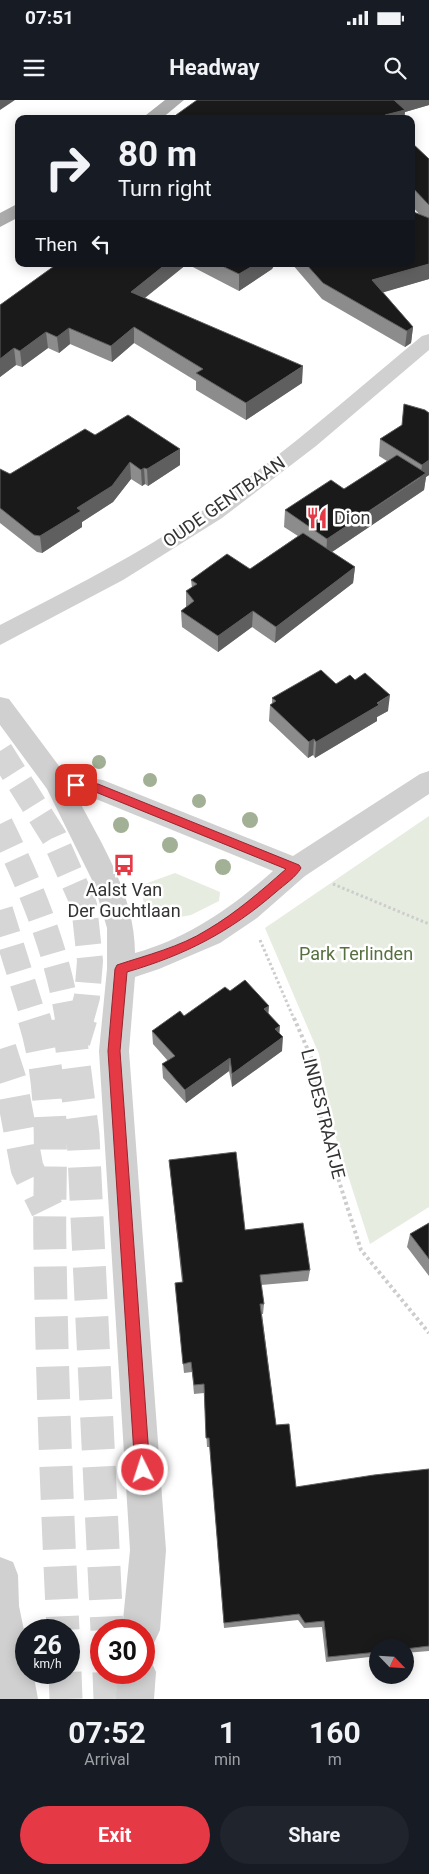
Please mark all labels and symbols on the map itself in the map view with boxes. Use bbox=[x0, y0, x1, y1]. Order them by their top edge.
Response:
street label: OUDE GENTBAAN bbox=[159, 452, 289, 551]
restaurant icon: Dion bbox=[304, 505, 330, 531]
place label: Dion bbox=[334, 507, 370, 528]
pin bbox=[55, 764, 97, 806]
bus stop icon: Aalst Van Der Guchtlaan bbox=[111, 852, 137, 878]
place label: Aalst Van Der Guchtlaan bbox=[67, 879, 181, 921]
park label: Park Terlinden bbox=[299, 943, 413, 964]
street label: LINDESTRAATJE bbox=[297, 1047, 350, 1181]
position arrow bbox=[116, 1443, 168, 1495]
speed limit sign: 30 bbox=[90, 1619, 155, 1684]
north arrow bbox=[369, 1639, 414, 1684]

